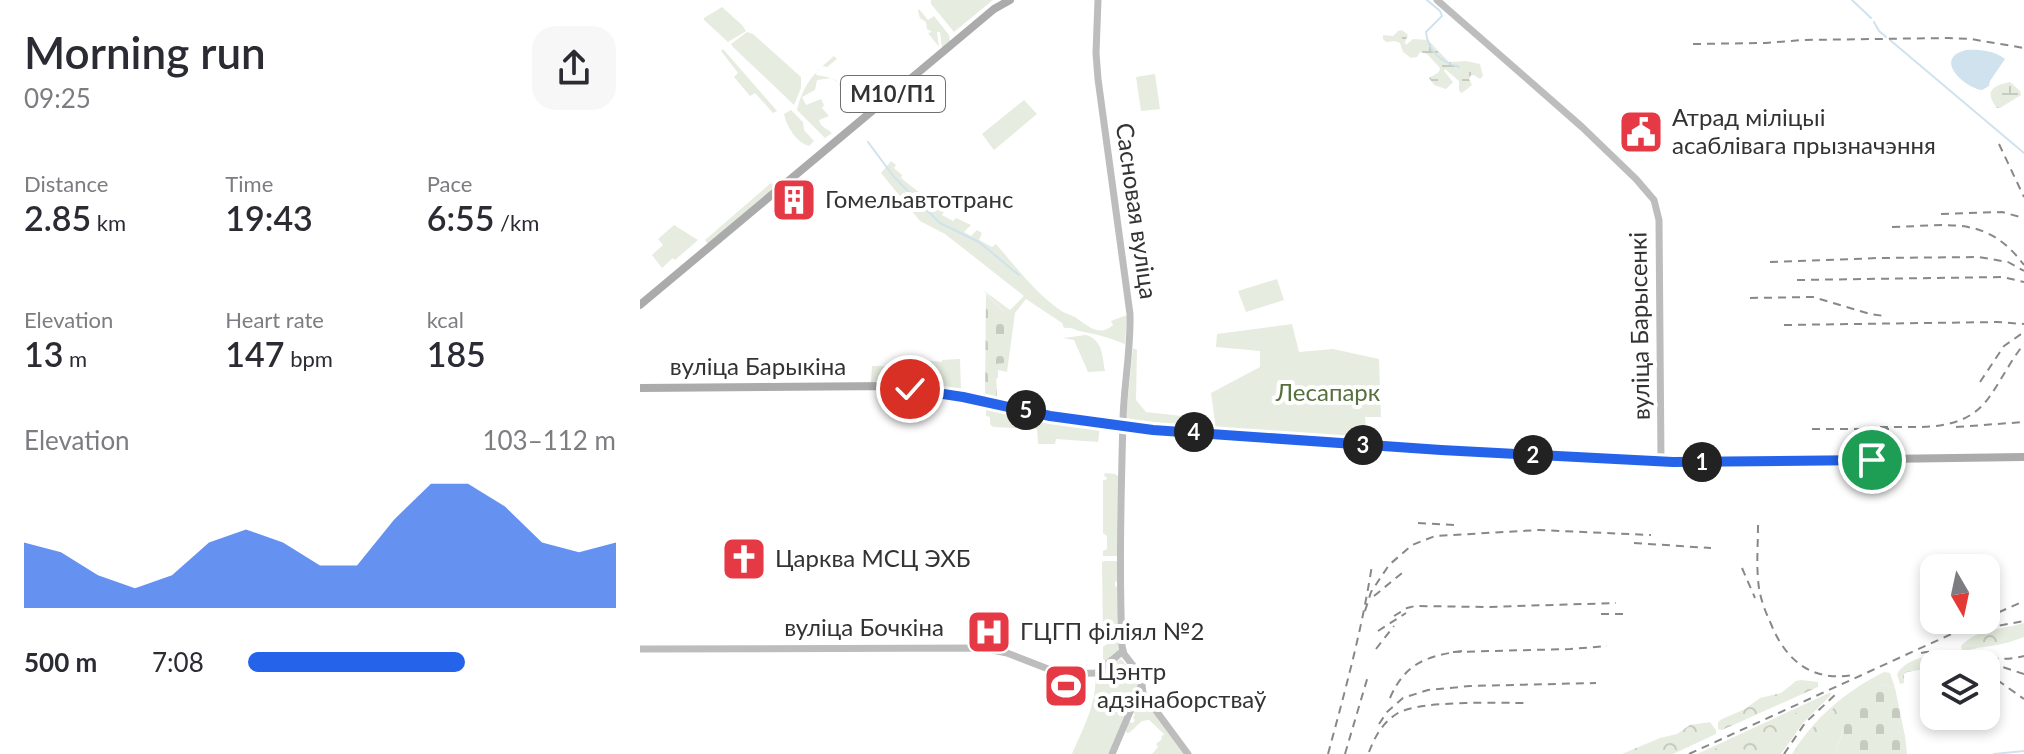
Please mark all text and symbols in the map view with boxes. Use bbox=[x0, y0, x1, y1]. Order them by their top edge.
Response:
text: Morning run bbox=[24, 26, 266, 78]
button: share bbox=[532, 26, 616, 110]
road number: М10/П1 bbox=[841, 76, 945, 112]
text: 09:25 bbox=[24, 82, 91, 114]
place label: Атрад міліцыі асаблівага прызначэння bbox=[1672, 102, 1936, 159]
public building icon: Атрад міліцыі асаблівага прызначэння bbox=[1617, 108, 1665, 156]
street label: Сасновая вуліца bbox=[1111, 121, 1164, 301]
text: Distance bbox=[24, 170, 108, 197]
text: Time bbox=[225, 170, 273, 197]
text: Pace bbox=[427, 170, 472, 197]
building icon: Гомельавтотранс bbox=[770, 176, 818, 224]
place label: Гомельавтотранс bbox=[825, 184, 1013, 213]
text: 2.85 bbox=[24, 197, 91, 238]
text: 19:43 bbox=[225, 197, 313, 238]
text: 6:55 bbox=[427, 197, 494, 238]
text: km bbox=[91, 209, 126, 236]
text: /km bbox=[494, 209, 539, 236]
street label: вуліца Барысенкі bbox=[1622, 232, 1655, 420]
text: Elevation bbox=[24, 306, 113, 333]
text: Heart rate bbox=[225, 306, 324, 333]
text: kcal bbox=[427, 306, 464, 333]
text: 13 bbox=[24, 333, 63, 374]
text: 147 bbox=[225, 333, 285, 374]
text: 185 bbox=[427, 333, 486, 374]
text: m bbox=[63, 345, 87, 372]
text: bpm bbox=[285, 345, 333, 372]
street label: вуліца Барыкіна bbox=[670, 351, 846, 380]
pin bbox=[876, 355, 944, 423]
icon: check bbox=[888, 367, 932, 411]
park label: Лесапарк bbox=[1275, 377, 1381, 406]
pin: 5 bbox=[1006, 390, 1046, 430]
text: 5 bbox=[1020, 396, 1032, 423]
pin: 4 bbox=[1174, 412, 1214, 452]
text: 4 bbox=[1188, 418, 1200, 445]
text: Elevation bbox=[24, 424, 130, 456]
text: 103–112 m bbox=[482, 424, 616, 456]
pin: 3 bbox=[1343, 425, 1383, 465]
pin bbox=[1838, 426, 1906, 494]
text: 3 bbox=[1357, 431, 1369, 458]
pin: 2 bbox=[1513, 435, 1553, 475]
icon: arrive bbox=[1850, 438, 1894, 482]
text: 2 bbox=[1527, 441, 1539, 468]
pin: 1 bbox=[1682, 442, 1722, 482]
text: 1 bbox=[1696, 448, 1708, 475]
church icon: Царква МСЦ ЭХБ bbox=[720, 535, 768, 583]
place label: Царква МСЦ ЭХБ bbox=[775, 543, 971, 572]
north arrow bbox=[1920, 554, 2000, 634]
map controls bbox=[1920, 554, 2000, 730]
hospital icon: ГЦГП філіял №2 bbox=[965, 608, 1013, 656]
street label: вуліца Бочкіна bbox=[784, 612, 944, 641]
place label: ГЦГП філіял №2 bbox=[1020, 616, 1205, 645]
text: 500 m bbox=[24, 646, 97, 678]
text: 7:08 bbox=[152, 646, 204, 678]
button: layers bbox=[1920, 650, 2000, 730]
place label: Цэнтр адзінаборстваў bbox=[1097, 656, 1267, 713]
sports icon: Цэнтр адзінаборстваў bbox=[1042, 662, 1090, 710]

